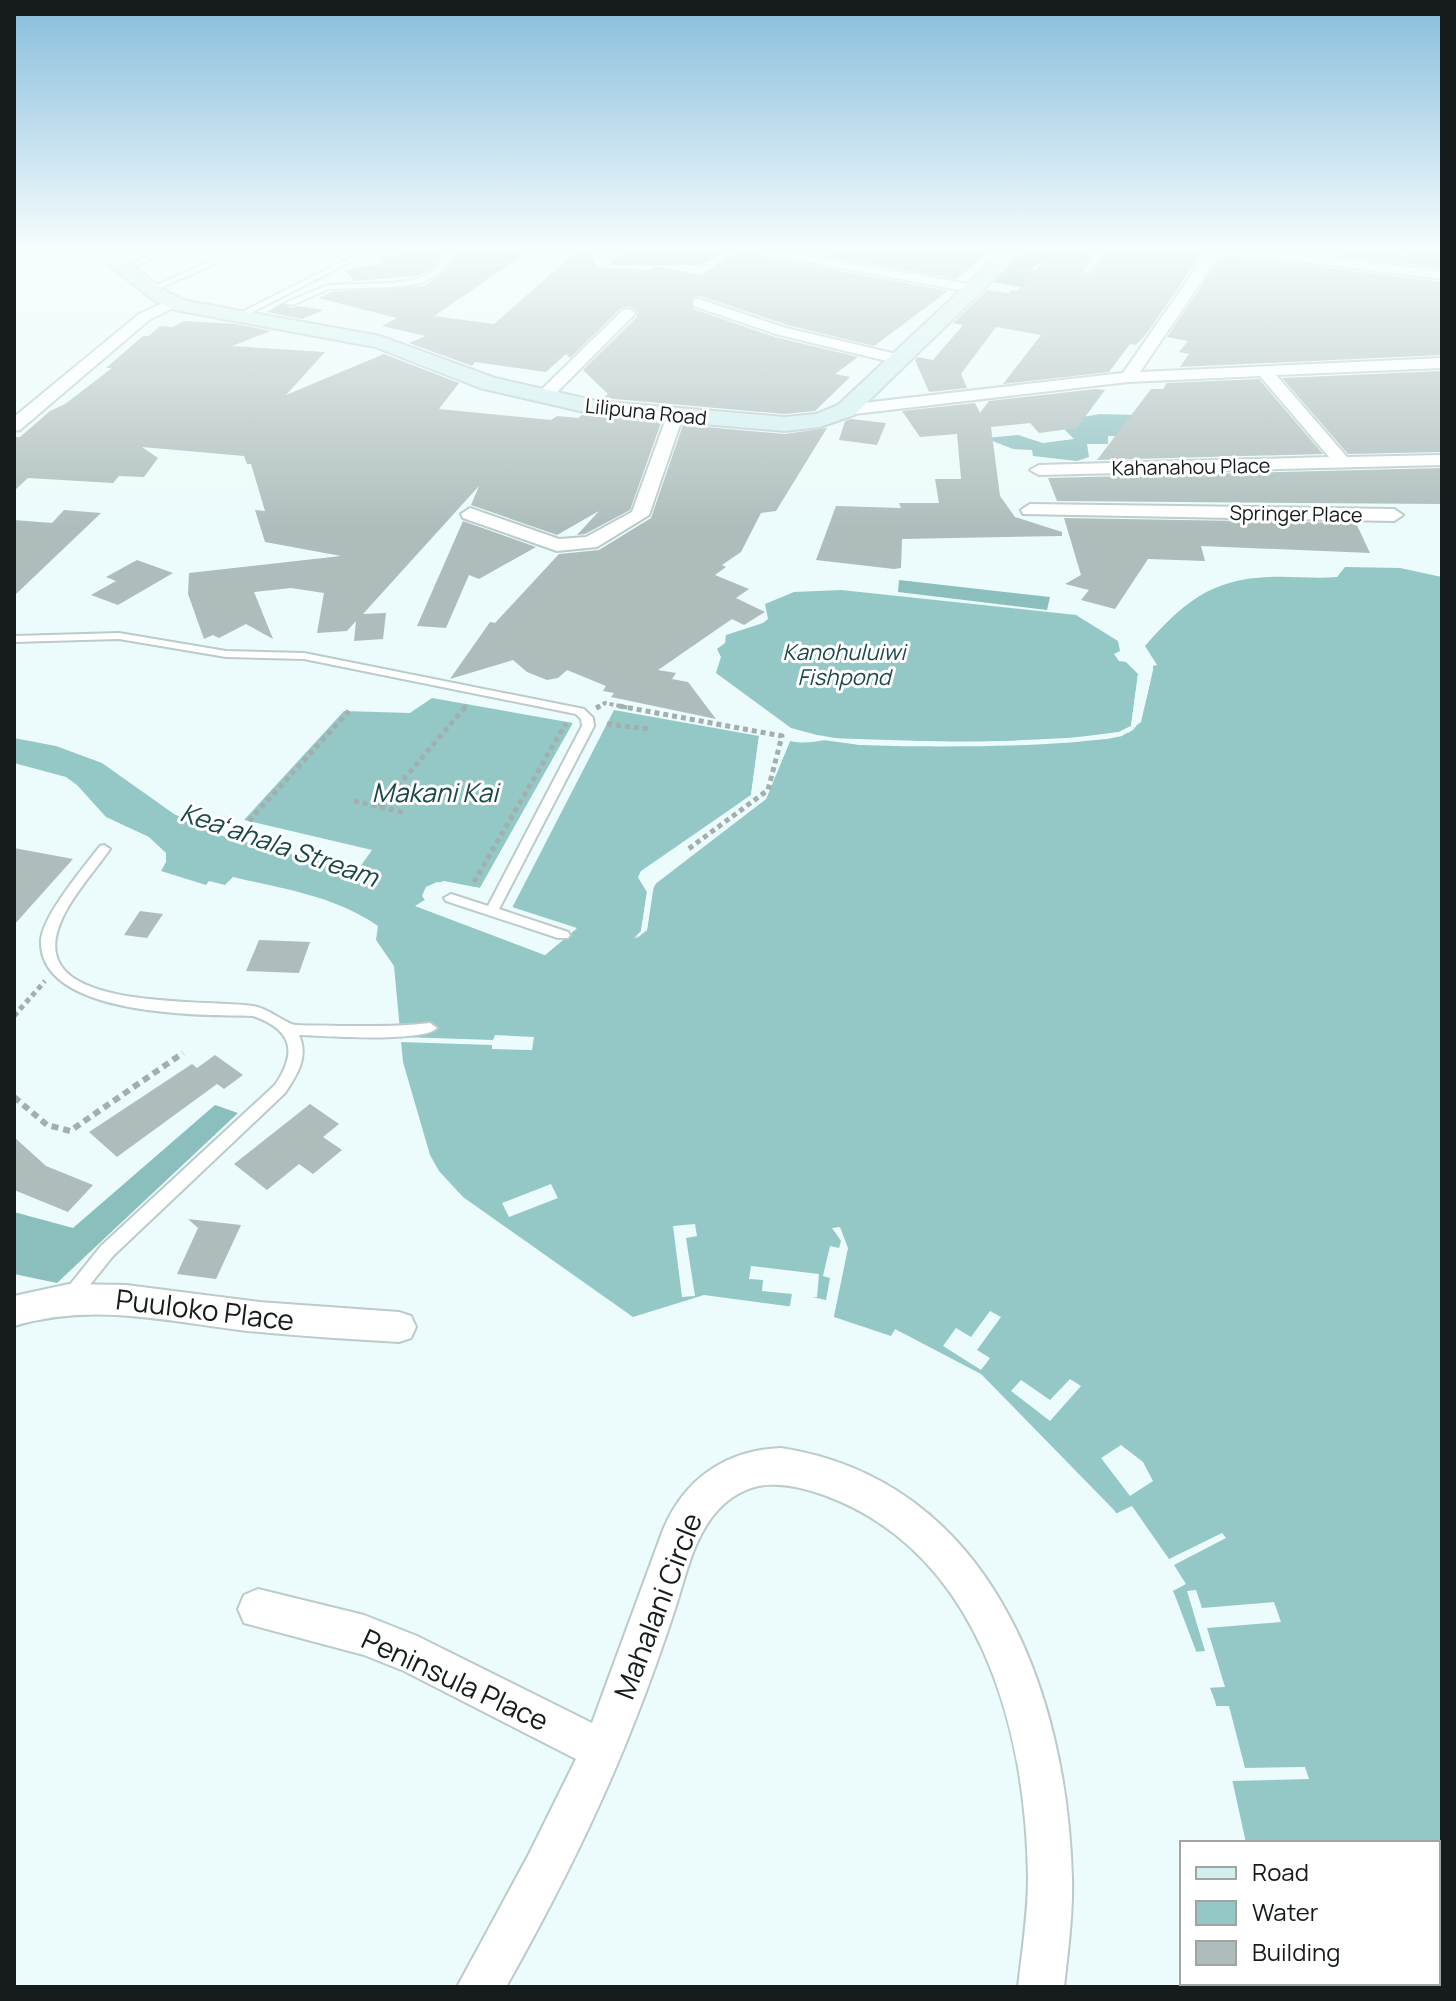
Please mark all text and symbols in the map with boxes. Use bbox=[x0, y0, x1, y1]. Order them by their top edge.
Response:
street label: Lilipuna Road bbox=[584, 392, 708, 431]
street label: Kahanahou Place bbox=[1111, 452, 1271, 481]
street label: Springer Place bbox=[1229, 499, 1363, 528]
water label: Kanohuluiwi Fishpond bbox=[783, 637, 908, 692]
water label: Makani Kai bbox=[372, 774, 501, 810]
water label: Keaʻahala Stream bbox=[176, 793, 385, 895]
street label: Puuloko Place bbox=[114, 1279, 297, 1339]
street label: Mahalani Circle bbox=[604, 1507, 710, 1704]
street label: Peninsula Place bbox=[356, 1619, 555, 1739]
legend bbox=[1180, 1841, 1440, 1985]
text: Road bbox=[1252, 1855, 1309, 1888]
text: Water bbox=[1252, 1895, 1319, 1928]
text: Building bbox=[1252, 1935, 1340, 1968]

